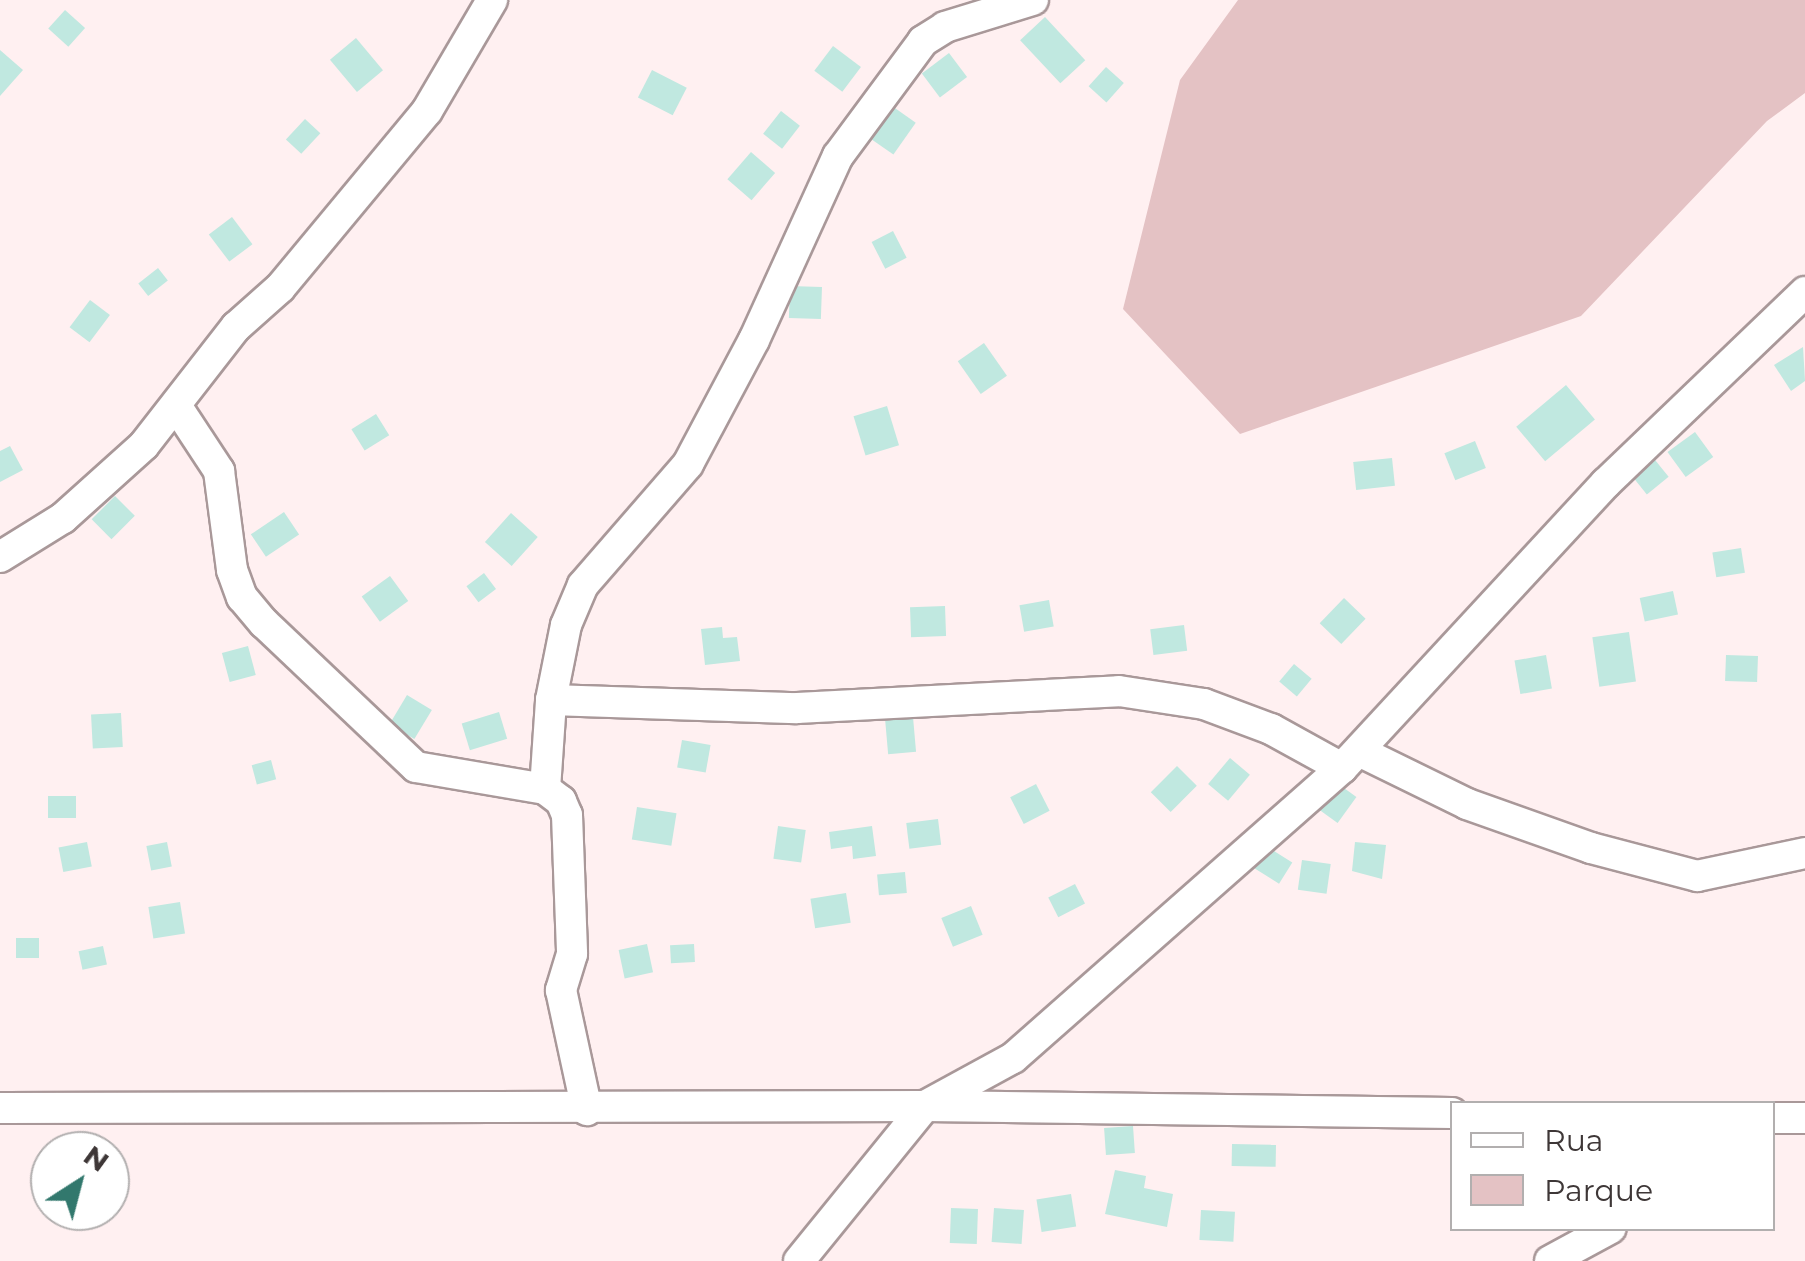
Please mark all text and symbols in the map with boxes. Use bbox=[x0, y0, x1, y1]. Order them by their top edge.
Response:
legend bbox=[1450, 1101, 1775, 1231]
text: Rua bbox=[1544, 1122, 1604, 1159]
north arrow bbox=[30, 1131, 130, 1231]
text: N bbox=[77, 1138, 116, 1179]
text: Parque bbox=[1544, 1172, 1653, 1209]

